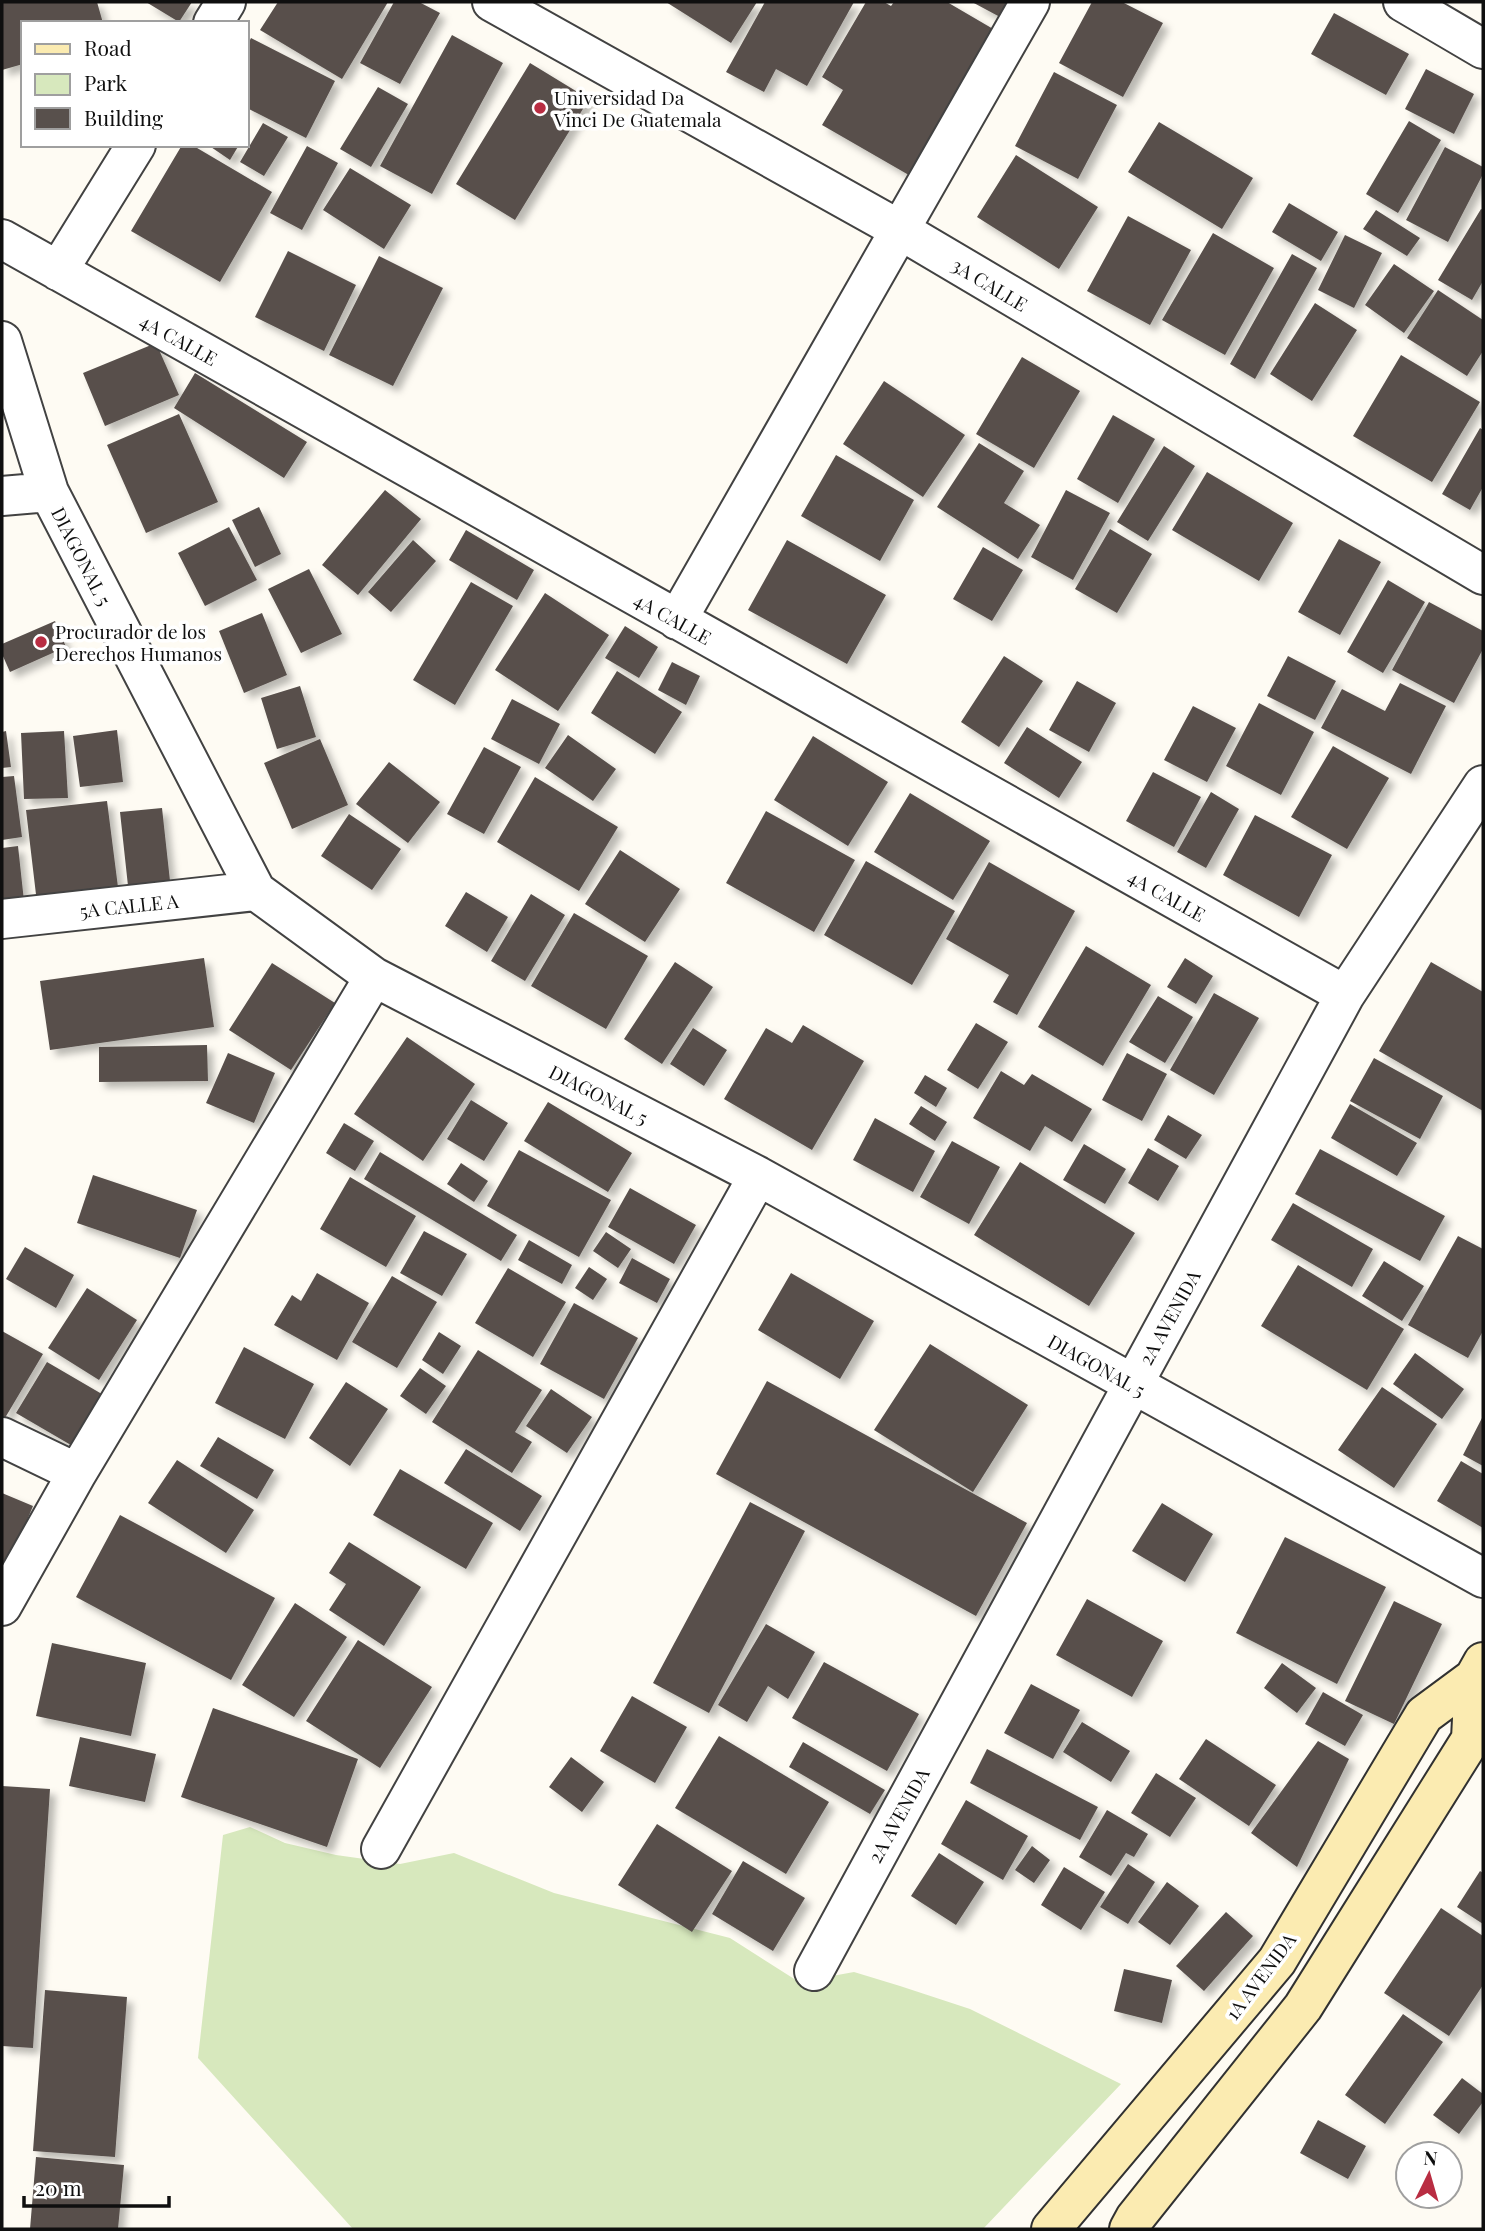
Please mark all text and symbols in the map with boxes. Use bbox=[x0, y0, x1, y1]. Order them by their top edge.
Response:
legend bbox=[21, 21, 248, 147]
text: Road bbox=[84, 33, 132, 61]
text: Park bbox=[84, 68, 128, 96]
place label: Universidad Da Vinci De Guatemala bbox=[553, 84, 722, 132]
marker: Universidad Da Vinci De Guatemala bbox=[532, 100, 548, 116]
text: Building bbox=[84, 103, 163, 131]
street label: 3A CALLE bbox=[947, 251, 1033, 317]
street label: 4A CALLE bbox=[136, 307, 222, 371]
street label: DIAGONAL 5 bbox=[46, 502, 118, 610]
street label: 4A CALLE bbox=[630, 586, 716, 650]
place label: Procurador de los Derechos Humanos bbox=[55, 618, 222, 666]
marker: Procurador de los Derechos Humanos bbox=[33, 634, 49, 650]
street label: 4A CALLE bbox=[1124, 863, 1210, 927]
street label: 5A CALLE A bbox=[78, 887, 181, 923]
street label: DIAGONAL 5 bbox=[545, 1058, 653, 1130]
street label: 2A AVENIDA bbox=[1132, 1264, 1206, 1369]
street label: DIAGONAL 5 bbox=[1044, 1328, 1151, 1403]
street label: 2A AVENIDA bbox=[861, 1762, 935, 1867]
street label: 1A AVENIDA bbox=[1219, 1926, 1302, 2025]
north arrow bbox=[1394, 2140, 1464, 2210]
text: N bbox=[1423, 2144, 1439, 2171]
scale bar bbox=[24, 2164, 170, 2208]
text: 20 m bbox=[35, 2173, 82, 2201]

